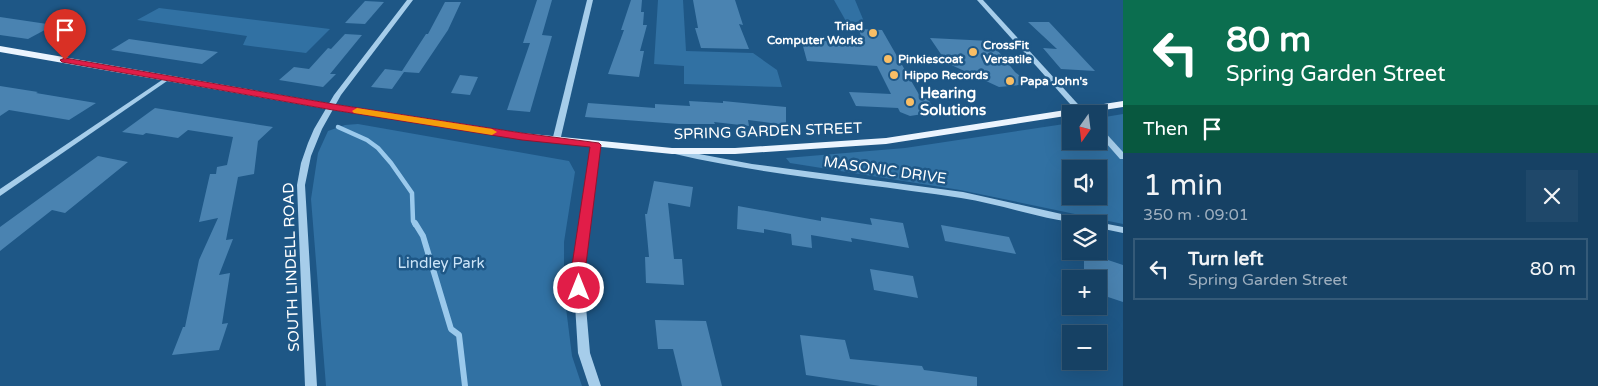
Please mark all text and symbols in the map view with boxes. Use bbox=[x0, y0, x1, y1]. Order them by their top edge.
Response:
pin bbox=[44, 9, 86, 60]
icon: arrive bbox=[51, 16, 79, 44]
place label: Triad Computer Works bbox=[767, 19, 863, 48]
text: 80 m bbox=[1226, 19, 1311, 61]
icon: left bbox=[1143, 20, 1208, 85]
marker: Triad Computer Works bbox=[867, 27, 879, 39]
place label: CrossFit Versatile bbox=[983, 38, 1032, 66]
marker: CrossFit Versatile bbox=[967, 46, 979, 58]
place label: Pinkiescoat bbox=[898, 52, 964, 66]
marker: Pinkiescoat bbox=[882, 53, 894, 65]
text: Spring Garden Street bbox=[1226, 61, 1446, 87]
place label: Hippo Records bbox=[904, 68, 988, 83]
marker: Hippo Records bbox=[888, 69, 900, 81]
place label: Papa John's bbox=[1020, 74, 1088, 89]
marker: Papa John's bbox=[1004, 75, 1016, 87]
place label: Hearing Solutions bbox=[920, 84, 986, 119]
marker: Hearing Solutions bbox=[904, 96, 916, 108]
north arrow bbox=[1062, 105, 1108, 150]
map controls bbox=[1062, 105, 1107, 370]
icon: arrive bbox=[1198, 115, 1226, 143]
text: Then bbox=[1143, 118, 1188, 140]
street label: SPRING GARDEN STREET bbox=[674, 119, 862, 143]
street label: MASONIC DRIVE bbox=[822, 152, 948, 188]
button: sound bbox=[1062, 160, 1107, 205]
text: 1 min bbox=[1143, 167, 1223, 204]
button: close bbox=[1526, 170, 1578, 222]
street label: SOUTH LINDELL ROAD bbox=[279, 182, 303, 352]
text: 350 m · 09:01 bbox=[1143, 205, 1249, 225]
button: layers bbox=[1062, 215, 1107, 260]
text: Turn left bbox=[1188, 248, 1264, 270]
park label: Lindley Park bbox=[397, 254, 485, 272]
icon: left bbox=[1145, 255, 1173, 283]
text: 80 m bbox=[1530, 258, 1576, 280]
position arrow bbox=[552, 261, 604, 313]
button: + bbox=[1062, 270, 1107, 315]
text: Spring Garden Street bbox=[1188, 270, 1348, 290]
button: − bbox=[1062, 325, 1107, 370]

